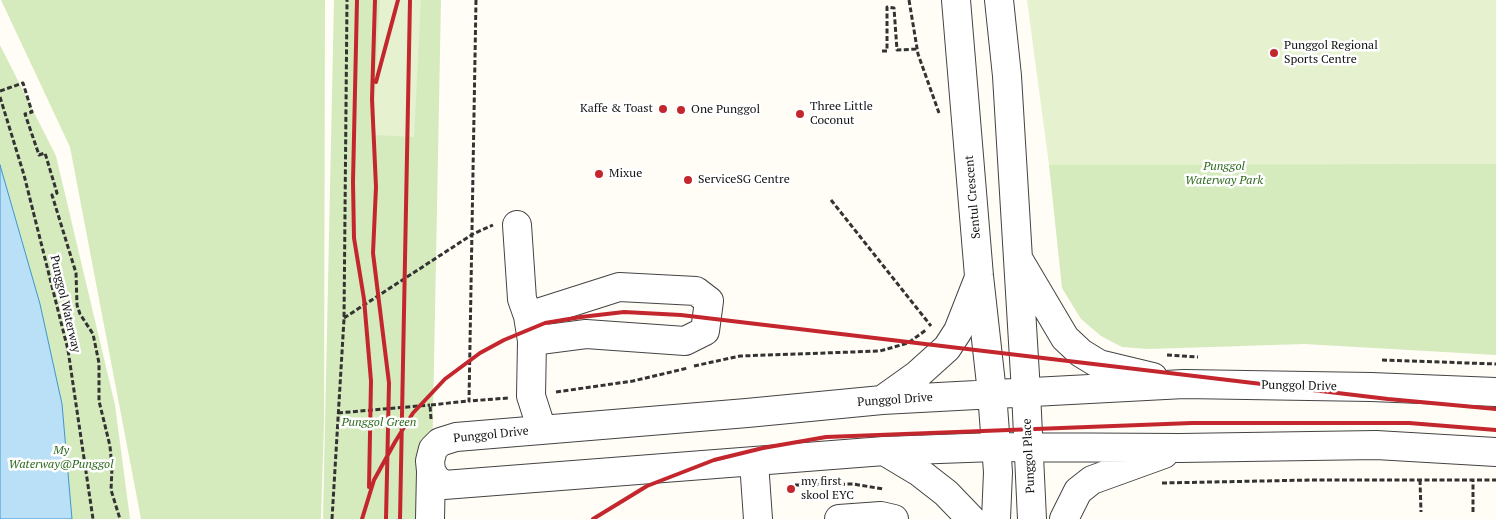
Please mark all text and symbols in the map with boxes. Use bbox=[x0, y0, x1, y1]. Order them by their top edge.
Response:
place label: Punggol Regional Sports Centre bbox=[1284, 39, 1378, 67]
marker: Punggol Regional Sports Centre bbox=[1268, 47, 1280, 59]
place label: Three Little Coconut bbox=[810, 100, 873, 128]
place label: Kaffe & Toast bbox=[580, 102, 653, 116]
marker: Kaffe & Toast bbox=[657, 103, 669, 115]
place label: One Punggol bbox=[691, 103, 760, 117]
marker: One Punggol bbox=[675, 104, 687, 116]
marker: Three Little Coconut bbox=[794, 108, 806, 120]
street label: Sentul Crescent bbox=[962, 155, 984, 239]
park label: Punggol Waterway Park bbox=[1185, 160, 1263, 188]
place label: Mixue bbox=[609, 167, 642, 181]
marker: Mixue bbox=[593, 168, 605, 180]
place label: ServiceSG Centre bbox=[698, 173, 790, 187]
marker: ServiceSG Centre bbox=[682, 174, 694, 186]
street label: Punggol Waterway bbox=[47, 254, 83, 354]
street label: Punggol Drive bbox=[1261, 378, 1337, 394]
street label: Punggol Drive bbox=[857, 390, 933, 410]
park label: Punggol Green bbox=[342, 416, 416, 430]
street label: Punggol Place bbox=[1020, 418, 1038, 494]
street label: Punggol Drive bbox=[453, 424, 529, 446]
park label: My Waterway@Punggol bbox=[9, 444, 113, 472]
place label: my first skool EYC bbox=[801, 475, 854, 503]
marker: my first skool EYC bbox=[785, 483, 797, 495]

